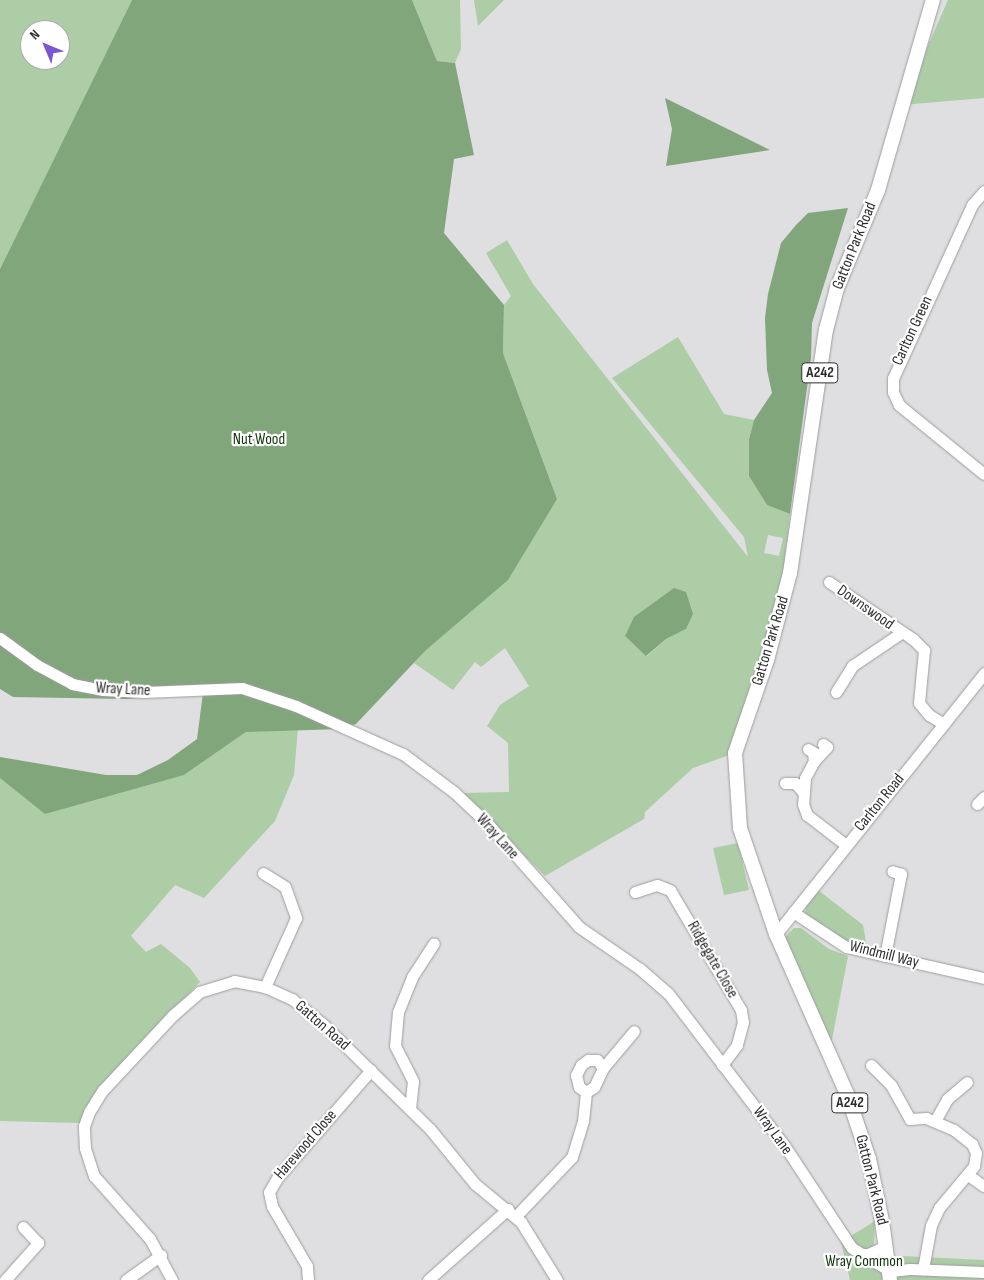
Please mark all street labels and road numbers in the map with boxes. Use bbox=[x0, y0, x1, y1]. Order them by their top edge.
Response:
street label: Gatton Park Road bbox=[829, 200, 881, 292]
street label: Carlton Green bbox=[889, 293, 937, 369]
road number: A242 bbox=[801, 360, 839, 386]
street label: Downswood bbox=[833, 582, 897, 634]
street label: Gatton Park Road bbox=[748, 594, 794, 688]
street label: Wray Lane bbox=[95, 679, 151, 701]
street label: Carlton Road bbox=[851, 770, 909, 836]
street label: Wray Lane bbox=[472, 810, 522, 864]
street label: Ridgegate Close bbox=[682, 918, 742, 1002]
street label: Windmill Way bbox=[847, 937, 921, 973]
street label: Gatton Road bbox=[291, 997, 353, 1055]
road number: A242 bbox=[831, 1090, 869, 1116]
street label: Wray Lane bbox=[748, 1103, 796, 1159]
street label: Harewood Close bbox=[271, 1106, 341, 1184]
street label: Gatton Park Road bbox=[851, 1133, 891, 1227]

